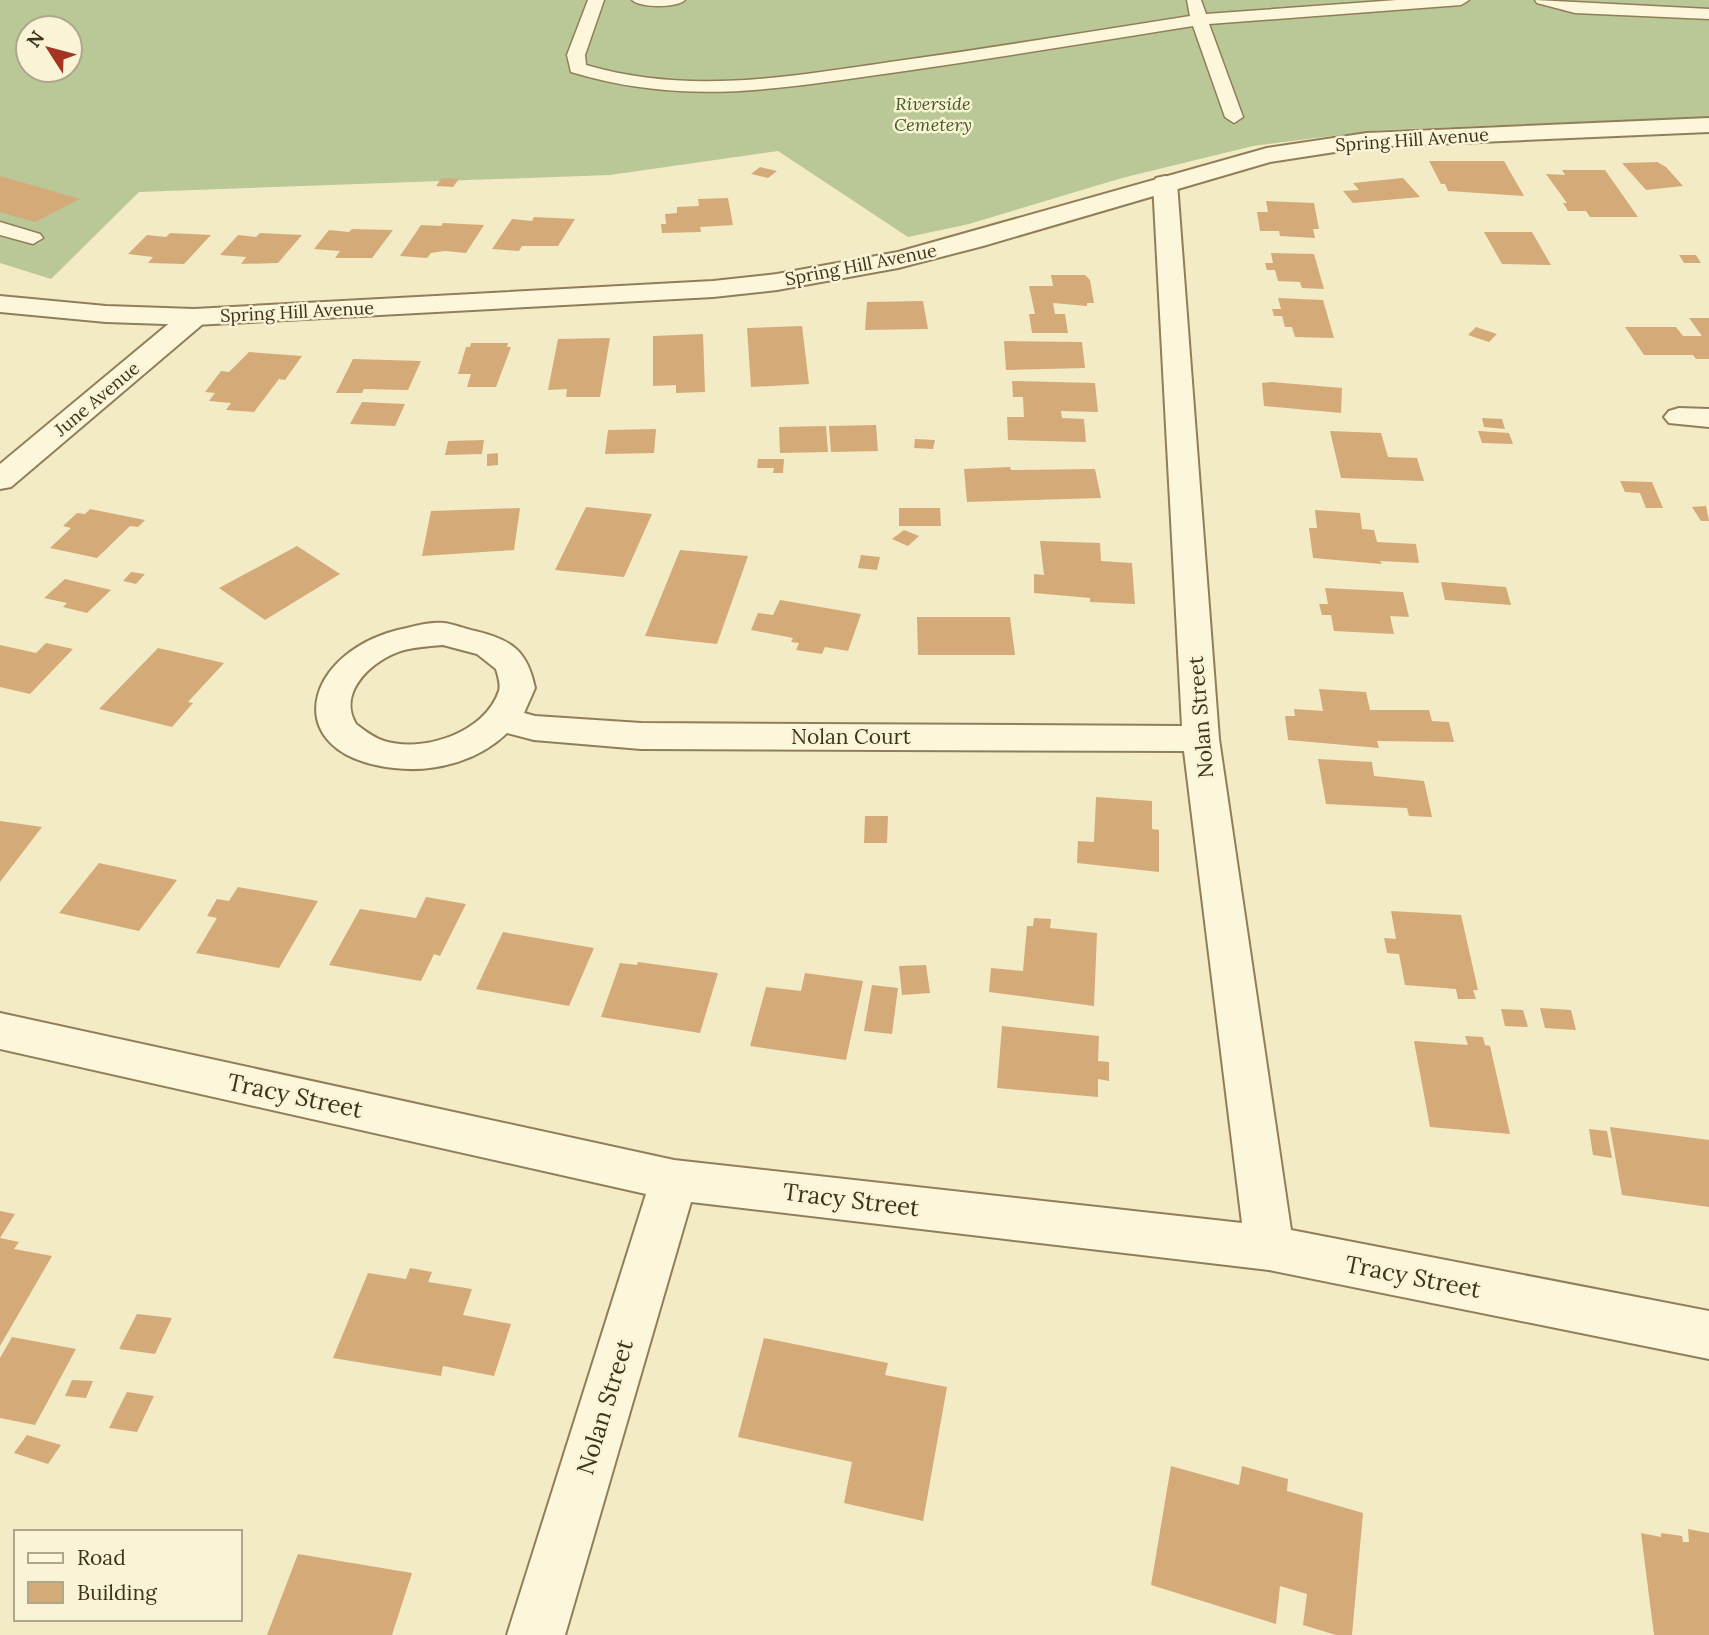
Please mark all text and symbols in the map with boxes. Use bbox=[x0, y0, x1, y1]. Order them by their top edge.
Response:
north arrow bbox=[14, 14, 84, 84]
text: N bbox=[21, 26, 49, 52]
park label: Riverside Cemetery bbox=[894, 92, 972, 136]
street label: Spring Hill Avenue bbox=[1334, 123, 1490, 156]
street label: Spring Hill Avenue bbox=[783, 238, 939, 290]
street label: Spring Hill Avenue bbox=[220, 296, 375, 327]
street label: June Avenue bbox=[49, 356, 144, 441]
street label: Nolan Street bbox=[1182, 654, 1219, 779]
street label: Nolan Court bbox=[791, 723, 912, 750]
street label: Tracy Street bbox=[225, 1066, 366, 1125]
street label: Tracy Street bbox=[781, 1176, 922, 1223]
street label: Tracy Street bbox=[1343, 1248, 1484, 1305]
street label: Nolan Street bbox=[569, 1335, 640, 1478]
legend bbox=[14, 1530, 242, 1621]
text: Road bbox=[77, 1544, 126, 1571]
text: Building bbox=[77, 1579, 157, 1606]

